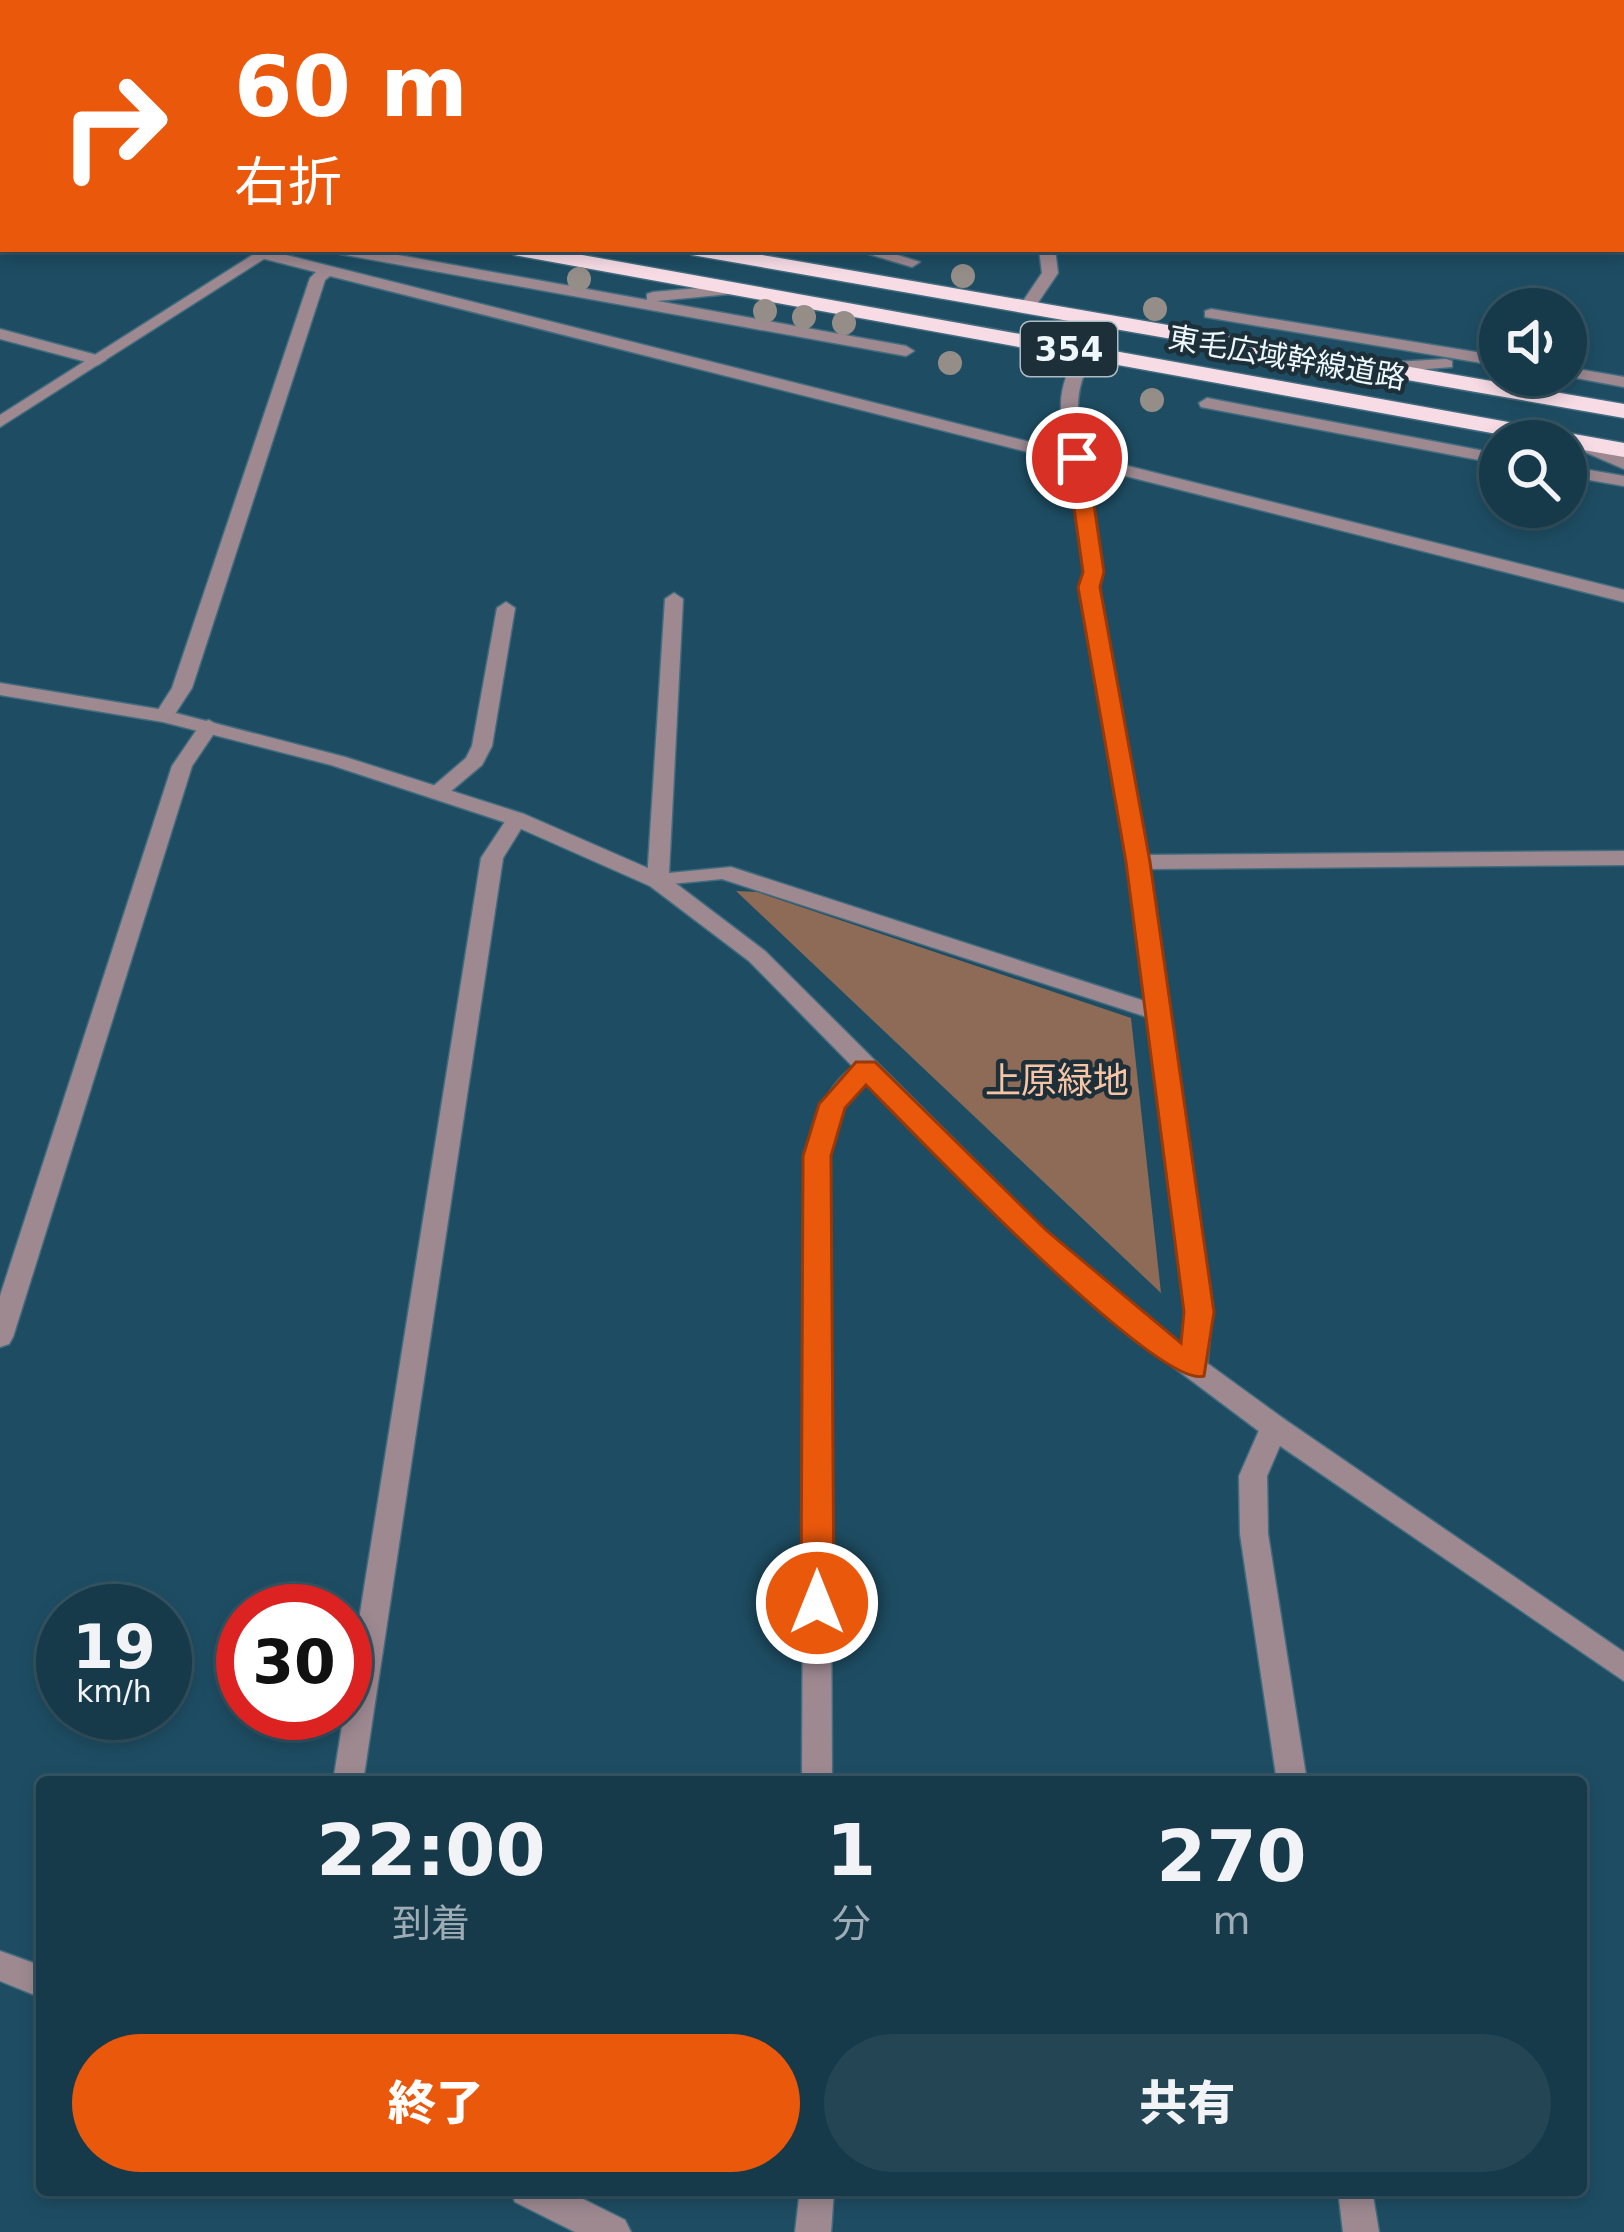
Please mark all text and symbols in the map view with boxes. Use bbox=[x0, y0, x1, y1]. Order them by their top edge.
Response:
text: 60 m bbox=[234, 38, 468, 136]
icon: right bbox=[36, 48, 192, 204]
text: 右折 bbox=[234, 151, 342, 214]
map controls bbox=[1479, 288, 1587, 528]
button: sound bbox=[1479, 288, 1587, 396]
street label: 東毛広域幹線道路 bbox=[1166, 319, 1408, 396]
road number: 354 bbox=[1021, 322, 1117, 376]
pin bbox=[1026, 407, 1128, 509]
button: search bbox=[1479, 420, 1587, 528]
icon: arrive bbox=[1044, 425, 1110, 491]
park label: 上原緑地 bbox=[985, 1060, 1129, 1101]
position arrow bbox=[754, 1540, 880, 1666]
speed limit sign: 30 bbox=[216, 1584, 372, 1740]
text: 19 bbox=[72, 1612, 156, 1682]
text: km/h bbox=[76, 1674, 152, 1709]
text: 22:00 bbox=[316, 1808, 546, 1892]
text: 1 bbox=[826, 1808, 876, 1892]
text: 270 bbox=[1156, 1814, 1307, 1898]
text: m bbox=[1212, 1898, 1250, 1943]
text: 到着 bbox=[392, 1901, 470, 1946]
text: 分 bbox=[831, 1901, 870, 1946]
button: 終了 bbox=[72, 2034, 800, 2172]
button: 共有 bbox=[824, 2034, 1551, 2172]

